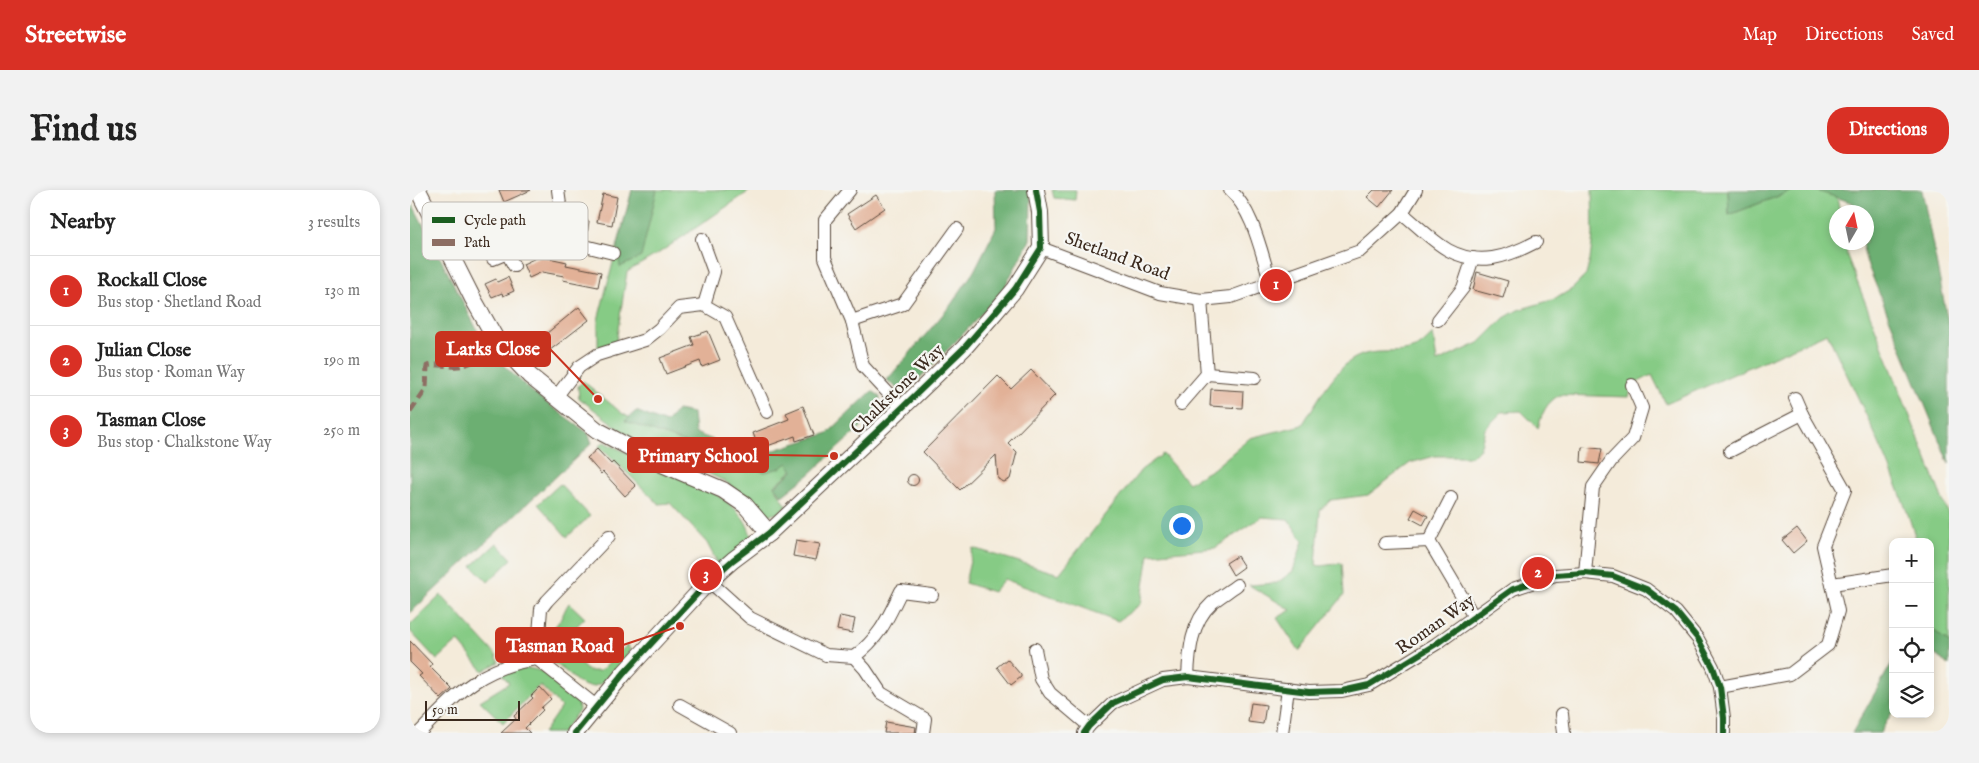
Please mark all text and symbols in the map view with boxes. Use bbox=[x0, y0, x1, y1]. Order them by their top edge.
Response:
text: Streetwise bbox=[25, 20, 126, 51]
text: Map bbox=[1743, 24, 1777, 47]
text: Directions bbox=[1805, 24, 1883, 47]
text: Saved bbox=[1911, 24, 1954, 47]
button: Directions bbox=[1827, 107, 1949, 154]
text: Find us bbox=[30, 108, 137, 153]
legend bbox=[422, 202, 588, 260]
north arrow bbox=[1829, 205, 1874, 250]
text: Nearby bbox=[50, 209, 115, 236]
text: Cycle path bbox=[464, 212, 526, 230]
text: 3 results bbox=[308, 213, 360, 233]
street label: Shetland Road bbox=[1062, 227, 1173, 287]
text: Path bbox=[464, 234, 491, 252]
pin: 1 bbox=[1260, 266, 1292, 304]
text: Rockall Close bbox=[97, 269, 207, 293]
text: 1 bbox=[63, 281, 69, 301]
text: 130 m bbox=[324, 281, 360, 301]
text: Bus stop · Shetland Road bbox=[97, 293, 261, 313]
callout: Larks Close bbox=[436, 332, 550, 366]
text: Larks Close bbox=[446, 338, 540, 362]
text: Julian Close bbox=[97, 339, 191, 363]
street label: Chalkstone Way bbox=[846, 340, 950, 440]
text: 2 bbox=[62, 351, 70, 371]
text: 190 m bbox=[323, 351, 360, 371]
text: Bus stop · Roman Way bbox=[97, 363, 245, 383]
text: Tasman Close bbox=[97, 409, 206, 433]
text: 3 bbox=[63, 421, 69, 441]
text: 250 m bbox=[323, 421, 360, 441]
text: Bus stop · Chalkstone Way bbox=[97, 433, 272, 453]
callout: Primary School bbox=[628, 438, 768, 472]
text: Primary School bbox=[638, 445, 759, 469]
your location bbox=[1169, 513, 1195, 539]
map controls bbox=[1889, 538, 1934, 718]
button: + bbox=[1889, 538, 1934, 583]
pin: 2 bbox=[1522, 554, 1554, 592]
pin: 3 bbox=[690, 556, 722, 594]
button: − bbox=[1889, 583, 1934, 628]
street label: Roman Way bbox=[1392, 589, 1480, 661]
callout: Tasman Road bbox=[496, 628, 623, 662]
button: locate bbox=[1889, 628, 1934, 673]
text: Tasman Road bbox=[505, 635, 615, 659]
button: layers bbox=[1889, 673, 1934, 718]
scale bar bbox=[425, 698, 520, 721]
text: 50 m bbox=[432, 701, 458, 719]

